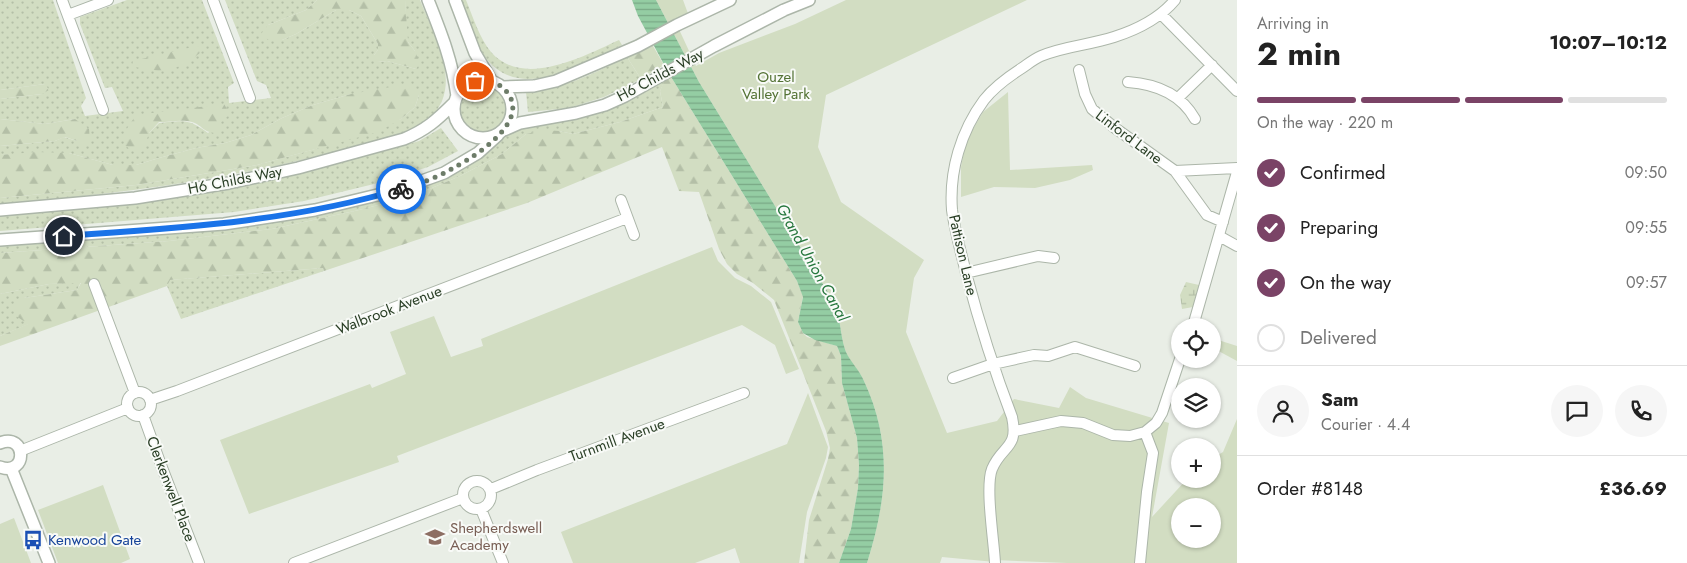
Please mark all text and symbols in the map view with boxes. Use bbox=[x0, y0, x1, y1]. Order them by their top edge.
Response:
text: Arriving in bbox=[1257, 12, 1329, 35]
text: 10:07–10:12 bbox=[1549, 29, 1667, 56]
text: 2 min bbox=[1257, 31, 1341, 77]
street label: H6 Childs Way bbox=[613, 43, 708, 107]
pin bbox=[454, 60, 496, 102]
park label: Ouzel Valley Park bbox=[742, 66, 810, 105]
icon: bag bbox=[461, 67, 489, 95]
street label: Linford Lane bbox=[1091, 105, 1167, 170]
text: On the way · 220 m bbox=[1257, 111, 1393, 134]
icon: check bbox=[1257, 159, 1285, 187]
text: Confirmed bbox=[1300, 159, 1386, 186]
street label: H6 Childs Way bbox=[186, 160, 284, 200]
text: 09:50 bbox=[1625, 161, 1667, 184]
courier bbox=[376, 164, 426, 214]
icon: bike bbox=[387, 175, 415, 203]
water label: Grand Union Canal bbox=[771, 199, 855, 327]
street label: Pattison Lane bbox=[943, 212, 983, 298]
icon: check bbox=[1257, 214, 1285, 242]
text: Preparing bbox=[1300, 214, 1378, 241]
pin bbox=[43, 215, 85, 257]
text: 09:55 bbox=[1625, 216, 1667, 239]
icon: home bbox=[50, 222, 78, 250]
icon: check bbox=[1257, 269, 1285, 297]
text: On the way bbox=[1300, 269, 1391, 296]
text: 09:57 bbox=[1626, 271, 1667, 294]
street label: Walbrook Avenue bbox=[333, 280, 445, 340]
map controls bbox=[1171, 318, 1221, 548]
button: locate bbox=[1171, 318, 1221, 368]
text: Delivered bbox=[1300, 324, 1377, 351]
button: layers bbox=[1171, 378, 1221, 428]
button: person bbox=[1257, 385, 1309, 437]
button: chat bbox=[1551, 385, 1603, 437]
button: phone bbox=[1615, 385, 1667, 437]
text: Sam bbox=[1321, 386, 1359, 413]
street label: Turnmill Avenue bbox=[566, 412, 668, 468]
text: Courier · 4.4 bbox=[1321, 413, 1410, 436]
street label: Clerkenwell Place bbox=[141, 433, 201, 545]
button: + bbox=[1171, 438, 1221, 488]
text: Order #8148 bbox=[1257, 475, 1363, 502]
text: £36.69 bbox=[1599, 475, 1667, 502]
button: − bbox=[1171, 498, 1221, 548]
place label: Shepherdswell Academy bbox=[450, 517, 542, 556]
school or university icon: Shepherdswell Academy bbox=[424, 526, 446, 548]
bus stop icon: Kenwood Gate bbox=[22, 529, 44, 551]
place label: Kenwood Gate bbox=[48, 529, 141, 551]

